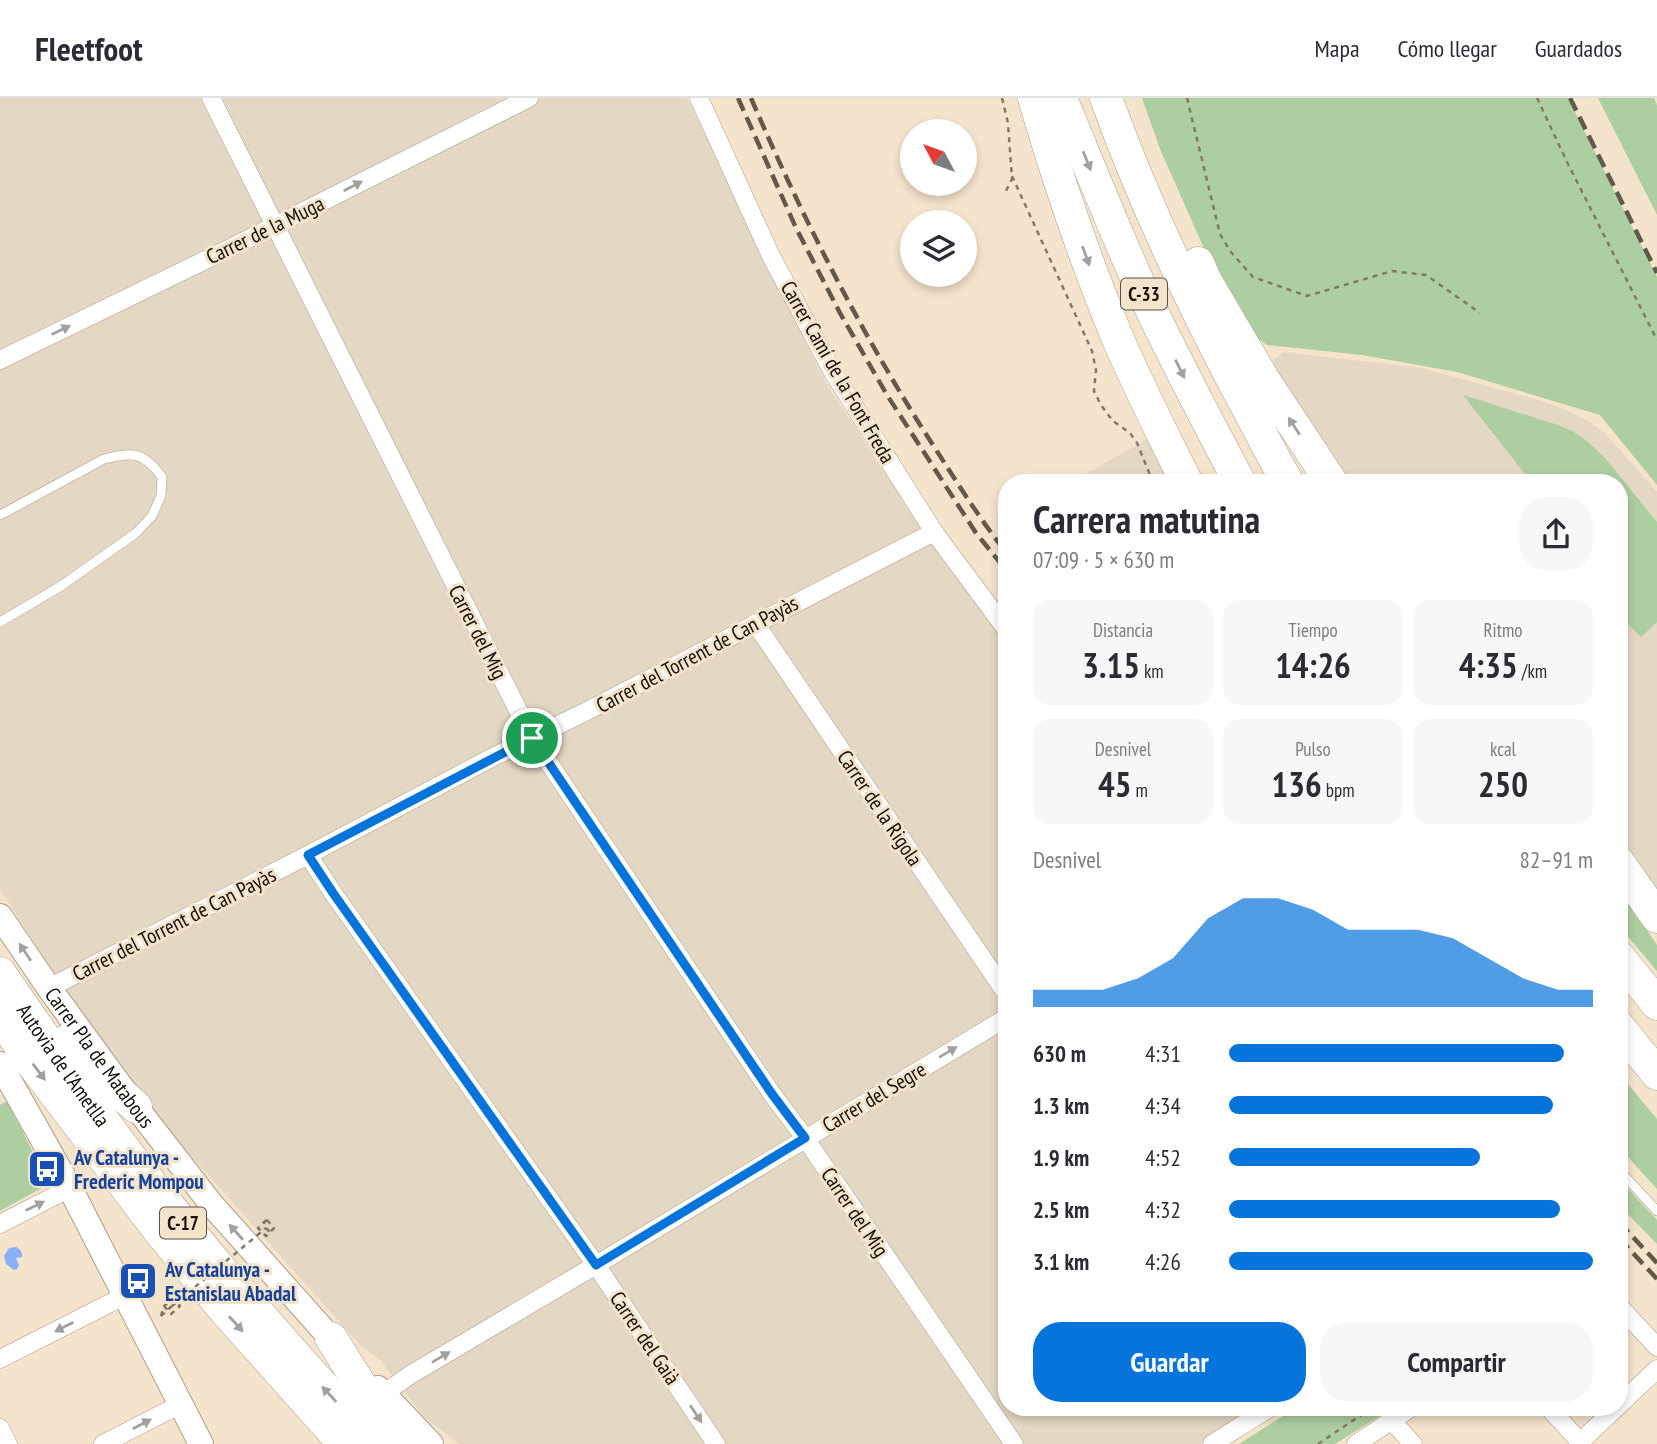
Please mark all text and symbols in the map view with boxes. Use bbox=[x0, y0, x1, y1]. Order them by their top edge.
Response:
text: Fleetfoot bbox=[35, 27, 142, 70]
text: Mapa bbox=[1315, 33, 1360, 64]
text: Cómo llegar bbox=[1398, 33, 1497, 64]
text: Guardados bbox=[1535, 33, 1622, 64]
north arrow bbox=[900, 119, 976, 196]
map controls bbox=[900, 119, 977, 287]
one-way arrow bbox=[1081, 151, 1092, 172]
one-way arrow bbox=[343, 181, 363, 192]
street label: Carrer de la Muga bbox=[202, 190, 328, 270]
button: layers bbox=[900, 210, 977, 287]
one-way arrow bbox=[1081, 245, 1092, 266]
street label: Carrer Camí de la Font Freda bbox=[775, 276, 901, 468]
road number: C-33 bbox=[1121, 278, 1167, 310]
one-way arrow bbox=[51, 325, 71, 336]
one-way arrow bbox=[1174, 359, 1186, 379]
one-way arrow bbox=[1288, 417, 1301, 436]
text: Carrera matutina bbox=[1033, 494, 1260, 543]
button: share bbox=[1519, 497, 1593, 571]
text: 07:09 · 5 × 630 m bbox=[1033, 545, 1174, 574]
street label: Carrer del Mig bbox=[443, 580, 513, 684]
street label: Carrer del Torrent de Can Payàs bbox=[591, 589, 803, 719]
text: Distancia bbox=[1093, 618, 1153, 642]
text: Tiempo bbox=[1288, 618, 1338, 642]
text: Ritmo bbox=[1483, 618, 1523, 642]
text: 3.15 bbox=[1082, 642, 1140, 688]
text: 14:26 bbox=[1275, 642, 1351, 688]
text: 4:35 bbox=[1459, 642, 1518, 688]
text: km bbox=[1140, 659, 1164, 683]
text: /km bbox=[1518, 659, 1547, 683]
pin bbox=[502, 708, 562, 768]
icon: arrive bbox=[513, 719, 551, 757]
text: Desnivel bbox=[1095, 737, 1151, 761]
text: Pulso bbox=[1295, 737, 1331, 761]
text: kcal bbox=[1490, 737, 1516, 761]
street label: Carrer de la Rigola bbox=[831, 745, 929, 871]
text: 45 bbox=[1098, 761, 1132, 807]
text: 136 bbox=[1271, 761, 1322, 807]
text: 250 bbox=[1478, 761, 1528, 807]
text: m bbox=[1132, 778, 1148, 802]
text: bpm bbox=[1322, 778, 1355, 802]
text: Desnivel bbox=[1033, 845, 1101, 874]
text: 82–91 m bbox=[1520, 845, 1593, 874]
street label: Carrer del Torrent de Can Payàs bbox=[68, 861, 280, 987]
one-way arrow bbox=[18, 942, 31, 962]
street label: Carrer Pla de Matabous bbox=[39, 982, 160, 1133]
street label: Autovia de l'Ametlla bbox=[11, 998, 116, 1132]
text: 630 m bbox=[1033, 1039, 1086, 1068]
text: 4:31 bbox=[1145, 1039, 1181, 1068]
one-way arrow bbox=[938, 1046, 957, 1059]
street label: Carrer del Segre bbox=[817, 1055, 931, 1139]
one-way arrow bbox=[31, 1062, 46, 1080]
text: 1.3 km bbox=[1033, 1091, 1089, 1120]
text: 4:34 bbox=[1145, 1091, 1181, 1120]
text: 1.9 km bbox=[1033, 1143, 1089, 1172]
text: 4:52 bbox=[1145, 1143, 1181, 1172]
place label: Av Catalunya - Frederic Mompou bbox=[73, 1144, 204, 1195]
bus stop icon: Av Catalunya - Frederic Mompou bbox=[26, 1148, 68, 1190]
street label: Carrer del Mig bbox=[815, 1162, 895, 1262]
text: 2.5 km bbox=[1033, 1195, 1089, 1224]
text: 4:32 bbox=[1145, 1195, 1181, 1224]
one-way arrow bbox=[25, 1201, 45, 1212]
road number: C-17 bbox=[160, 1208, 206, 1238]
one-way arrow bbox=[229, 1224, 245, 1241]
text: 3.1 km bbox=[1033, 1247, 1089, 1276]
text: 4:26 bbox=[1145, 1247, 1181, 1276]
place label: Av Catalunya - Estanislau Abadal bbox=[164, 1256, 297, 1307]
bus stop icon: Av Catalunya - Estanislau Abadal bbox=[117, 1260, 159, 1302]
street label: Carrer del Gaià bbox=[604, 1286, 686, 1390]
one-way arrow bbox=[228, 1315, 244, 1332]
one-way arrow bbox=[54, 1321, 74, 1332]
button: Guardar bbox=[1033, 1322, 1306, 1402]
button: Compartir bbox=[1320, 1322, 1593, 1402]
one-way arrow bbox=[431, 1351, 450, 1363]
one-way arrow bbox=[322, 1386, 338, 1403]
one-way arrow bbox=[689, 1405, 703, 1423]
one-way arrow bbox=[132, 1418, 152, 1430]

